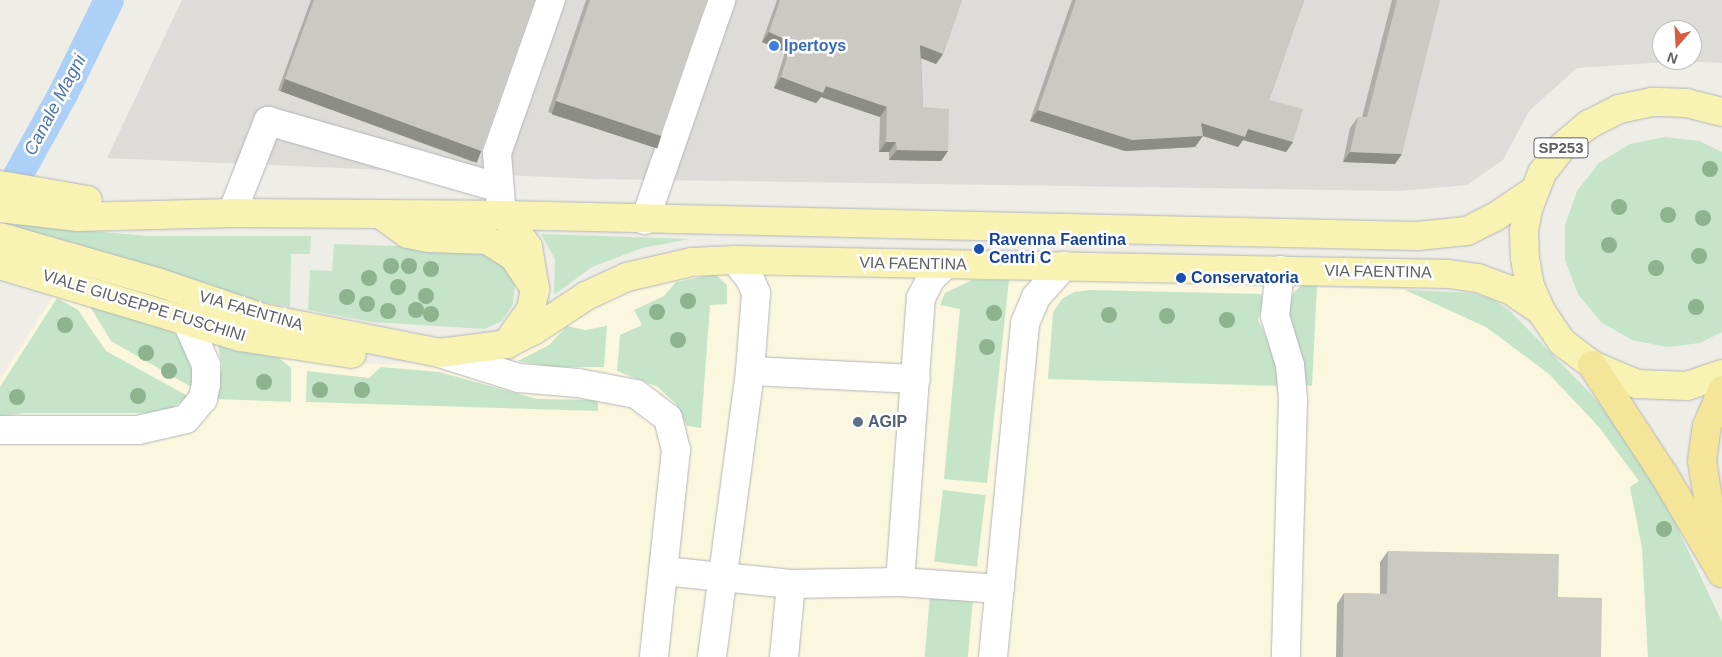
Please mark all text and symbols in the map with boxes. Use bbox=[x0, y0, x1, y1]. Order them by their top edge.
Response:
north arrow bbox=[1652, 20, 1702, 70]
place label: Ipertoys bbox=[784, 36, 846, 56]
marker: Ipertoys bbox=[768, 40, 780, 52]
text: N bbox=[1665, 49, 1680, 67]
water label: Canale Magni bbox=[19, 51, 91, 159]
road number: SP253 bbox=[1532, 136, 1590, 160]
place label: Ravenna Faentina Centri C bbox=[989, 230, 1126, 268]
marker: Ravenna Faentina Centri C bbox=[973, 243, 985, 255]
street label: VIA FAENTINA bbox=[859, 253, 967, 275]
street label: VIA FAENTINA bbox=[1324, 261, 1432, 283]
street label: VIALE GIUSEPPE FUSCHINI bbox=[40, 266, 248, 346]
place label: Conservatoria bbox=[1191, 268, 1299, 288]
marker: Conservatoria bbox=[1175, 272, 1187, 284]
street label: VIA FAENTINA bbox=[196, 287, 306, 335]
place label: AGIP bbox=[868, 412, 907, 432]
marker: AGIP bbox=[852, 416, 864, 428]

